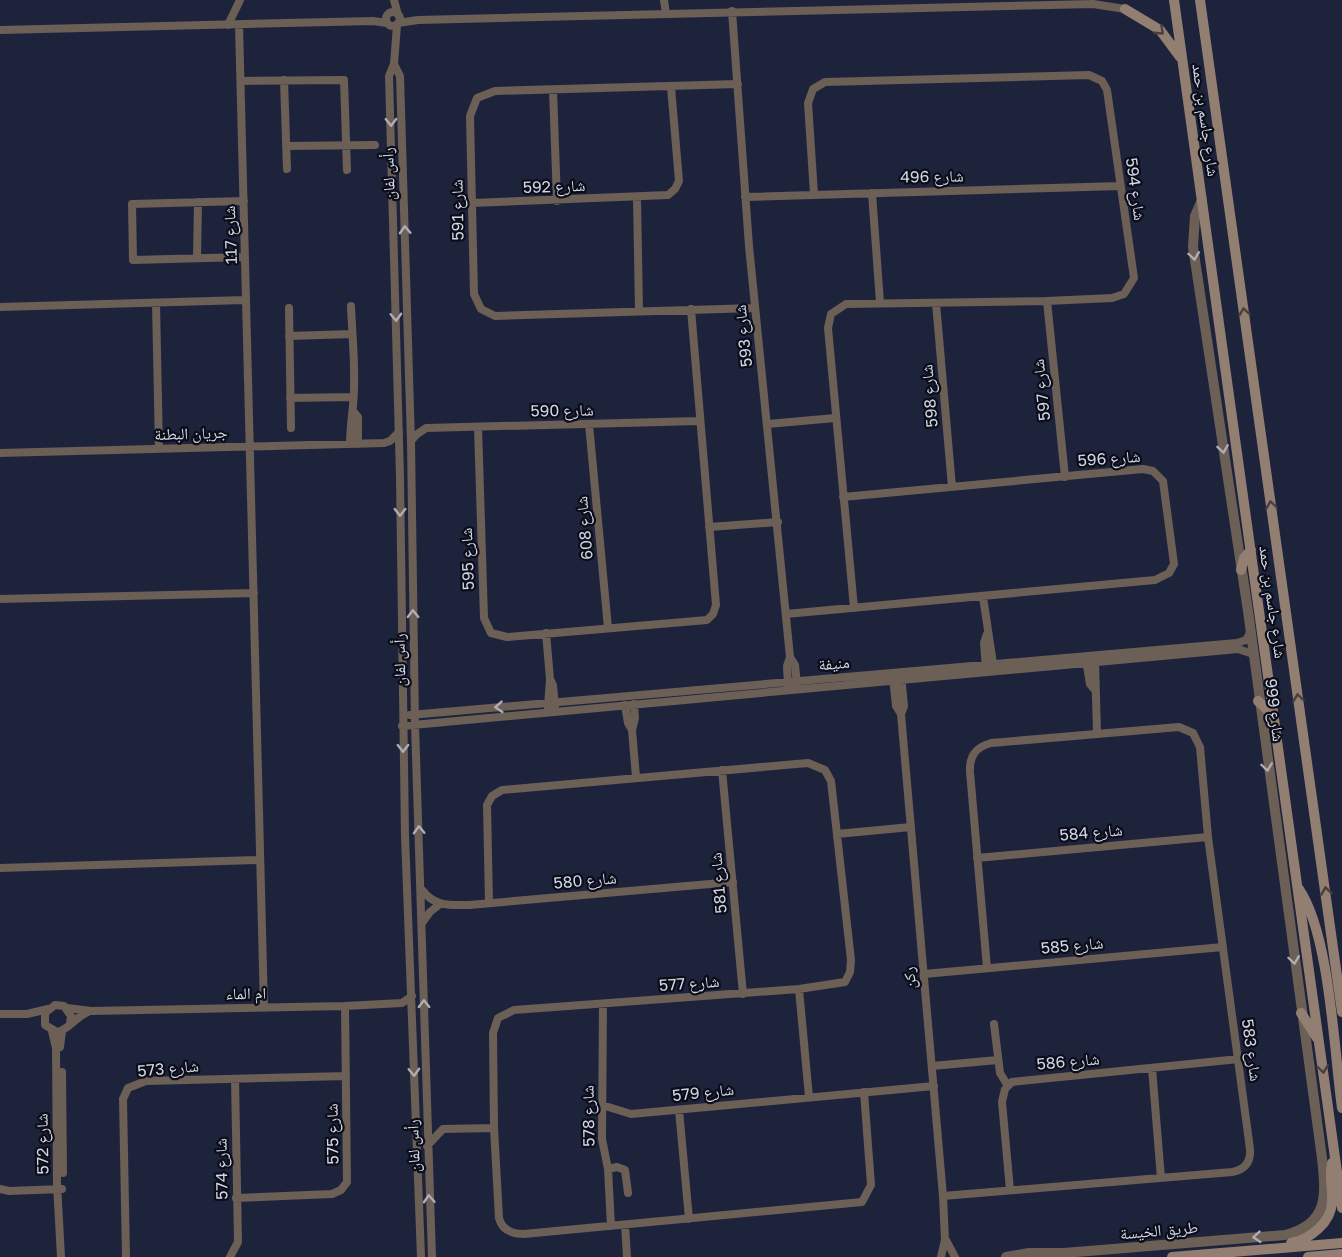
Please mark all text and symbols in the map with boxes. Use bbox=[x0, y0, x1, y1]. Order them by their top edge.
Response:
one-way arrow bbox=[1153, 24, 1164, 35]
street label: شارع جاسم بن حمد bbox=[1187, 62, 1224, 178]
one-way arrow bbox=[384, 117, 397, 126]
street label: رأس لفان bbox=[377, 147, 400, 201]
street label: شارع 594 bbox=[1121, 156, 1150, 222]
street label: شارع 496 bbox=[900, 165, 964, 188]
street label: شارع 592 bbox=[522, 175, 586, 198]
street label: شارع 591 bbox=[446, 179, 469, 241]
street label: شارع 117 bbox=[219, 205, 242, 265]
one-way arrow bbox=[398, 226, 411, 235]
one-way arrow bbox=[1187, 252, 1200, 261]
street label: شارع 593 bbox=[730, 304, 757, 368]
one-way arrow bbox=[1238, 307, 1250, 317]
one-way arrow bbox=[389, 312, 402, 321]
street label: شارع 597 bbox=[1028, 358, 1055, 422]
street label: شارع 598 bbox=[916, 364, 943, 428]
street label: شارع 590 bbox=[530, 399, 594, 422]
street label: جريان البطنة bbox=[154, 422, 228, 445]
one-way arrow bbox=[1216, 445, 1228, 454]
street label: شارع 596 bbox=[1077, 446, 1141, 471]
street label: شارع 608 bbox=[571, 495, 598, 561]
one-way arrow bbox=[1266, 501, 1278, 510]
one-way arrow bbox=[394, 507, 406, 516]
street label: شارع 595 bbox=[456, 527, 479, 591]
street label: شارع جاسم بن حمد bbox=[1254, 544, 1291, 660]
one-way arrow bbox=[407, 610, 420, 619]
street label: رأس لفان bbox=[389, 633, 410, 687]
street label: منيفة bbox=[818, 652, 850, 674]
street label: شارع 999 bbox=[1260, 677, 1289, 743]
one-way arrow bbox=[1293, 694, 1305, 703]
one-way arrow bbox=[495, 700, 504, 713]
one-way arrow bbox=[397, 744, 409, 753]
one-way arrow bbox=[1261, 762, 1273, 772]
street label: شارع 584 bbox=[1059, 819, 1123, 846]
one-way arrow bbox=[413, 826, 426, 835]
street label: شارع 581 bbox=[705, 852, 732, 914]
street label: شارع 580 bbox=[553, 867, 618, 894]
one-way arrow bbox=[1320, 887, 1332, 896]
street label: شارع 585 bbox=[1040, 932, 1104, 959]
one-way arrow bbox=[1287, 956, 1300, 965]
street label: ركن bbox=[898, 966, 921, 990]
street label: شارع 577 bbox=[658, 971, 720, 996]
street label: ام الماء bbox=[226, 983, 266, 1004]
one-way arrow bbox=[418, 999, 431, 1008]
street label: شارع 583 bbox=[1237, 1017, 1266, 1083]
street label: شارع 586 bbox=[1036, 1048, 1100, 1075]
street label: شارع 573 bbox=[136, 1055, 200, 1082]
one-way arrow bbox=[1317, 1064, 1329, 1074]
one-way arrow bbox=[408, 1068, 421, 1077]
street label: شارع 579 bbox=[671, 1079, 735, 1106]
street label: شارع 578 bbox=[577, 1085, 600, 1147]
street label: شارع 575 bbox=[321, 1103, 344, 1165]
street label: شارع 572 bbox=[31, 1113, 54, 1175]
street label: رأس لفان bbox=[402, 1119, 425, 1173]
street label: شارع 574 bbox=[210, 1138, 233, 1200]
one-way arrow bbox=[423, 1194, 436, 1203]
street label: طريق الخيسة bbox=[1119, 1217, 1199, 1244]
one-way arrow bbox=[1253, 1230, 1262, 1243]

